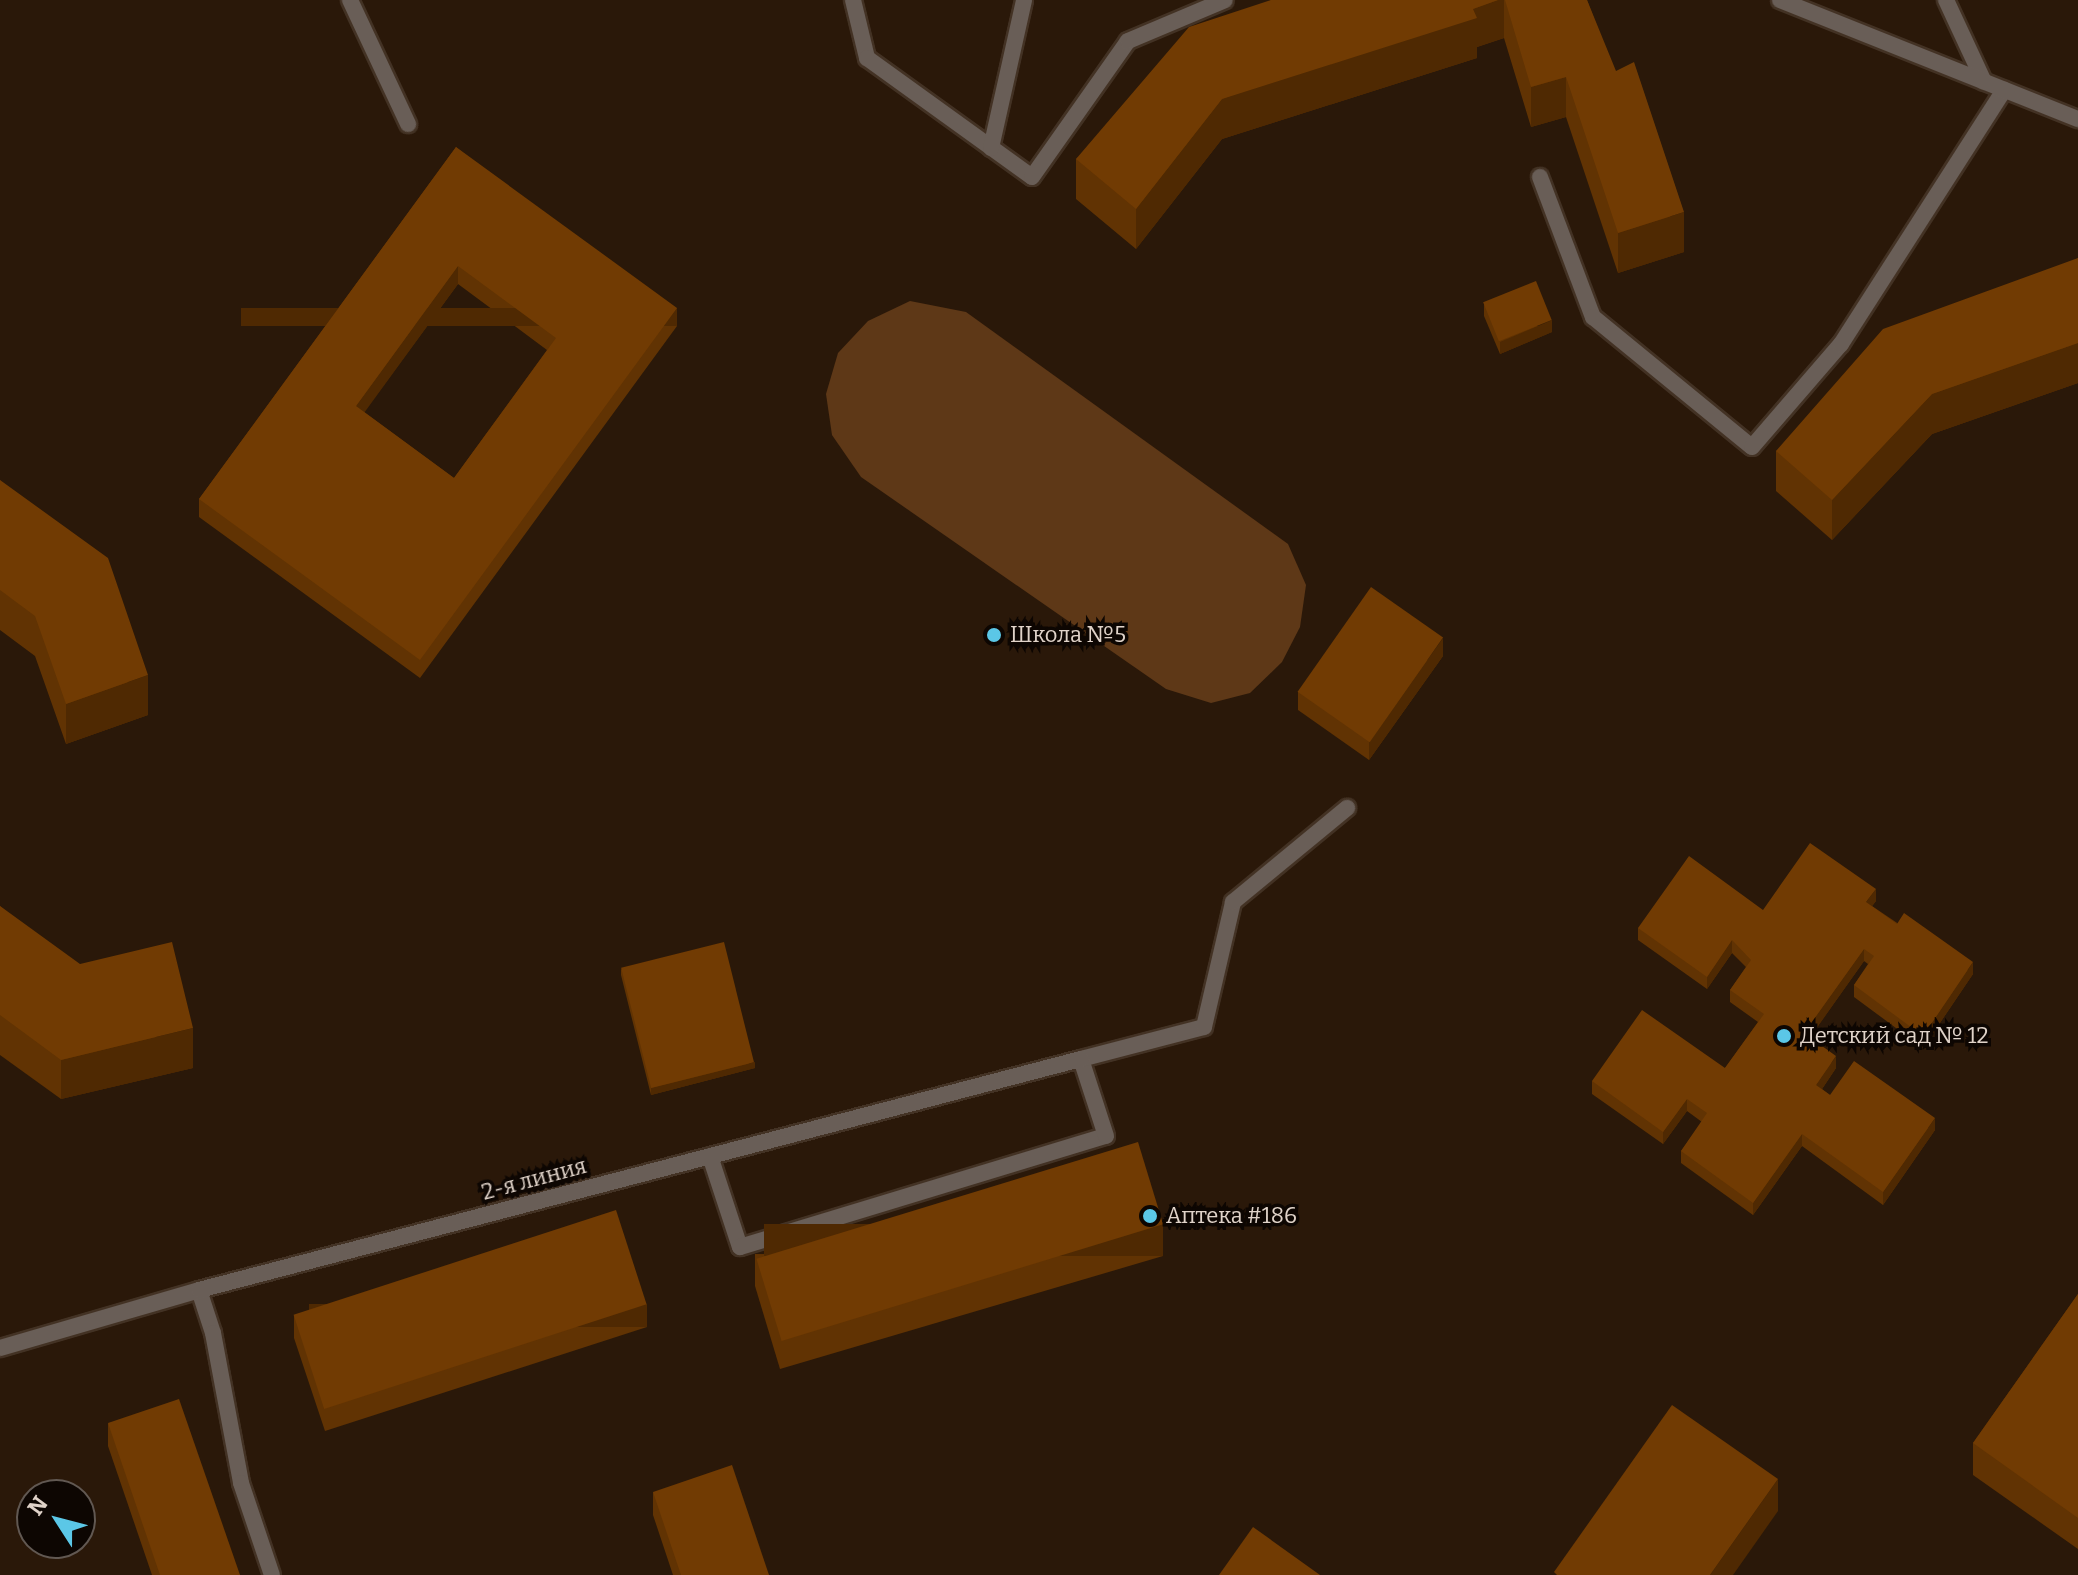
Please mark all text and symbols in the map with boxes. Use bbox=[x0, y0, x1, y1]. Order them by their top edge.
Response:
place label: Школа №5 bbox=[1010, 622, 1126, 648]
marker: Школа №5 bbox=[985, 626, 1003, 644]
place label: Детский сад № 12 bbox=[1800, 1023, 1988, 1049]
marker: Детский сад № 12 bbox=[1775, 1027, 1793, 1045]
street label: 2-я линия bbox=[479, 1152, 589, 1206]
place label: Аптека #186 bbox=[1166, 1203, 1297, 1229]
marker: Аптека #186 bbox=[1141, 1207, 1159, 1225]
north arrow bbox=[16, 1479, 96, 1559]
text: N bbox=[22, 1491, 54, 1521]

